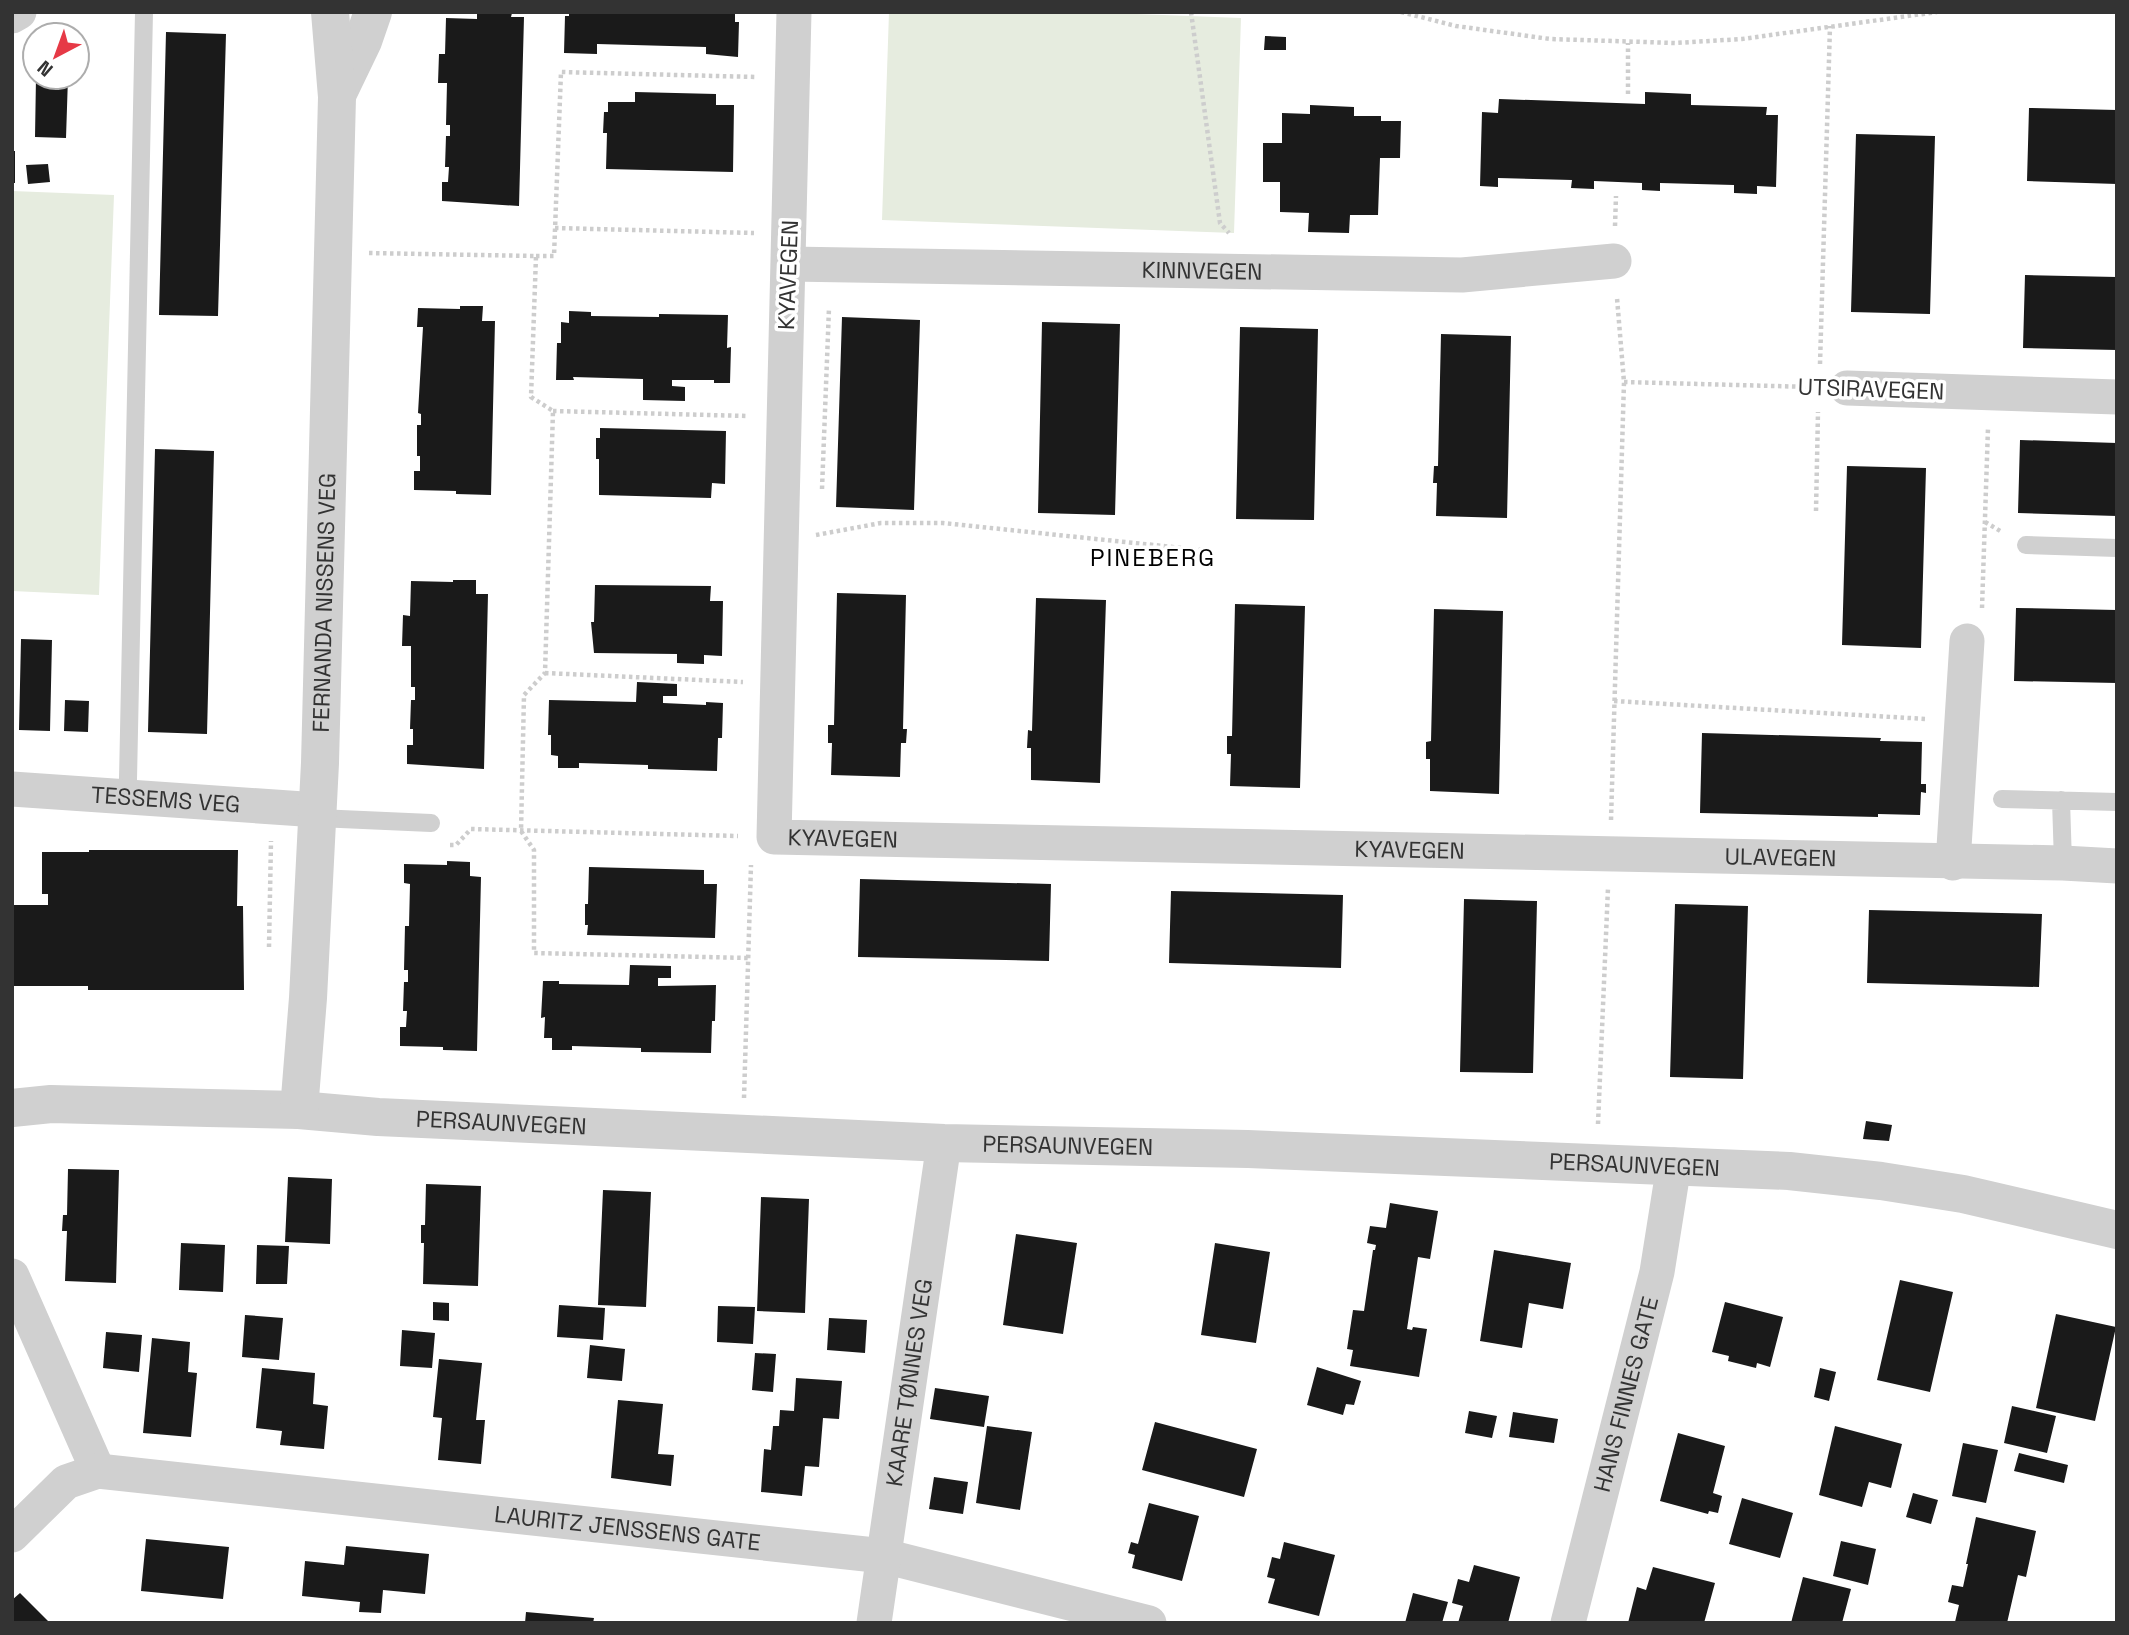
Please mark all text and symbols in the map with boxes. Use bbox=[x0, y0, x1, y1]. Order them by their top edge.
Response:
north arrow bbox=[21, 21, 91, 91]
text: N bbox=[32, 55, 58, 82]
street label: KYAVEGEN bbox=[771, 219, 805, 331]
street label: KINNVEGEN bbox=[1141, 255, 1263, 287]
street label: UTSIRAVEGEN bbox=[1797, 371, 1945, 407]
street label: FERNANDA NISSENS VEG bbox=[306, 473, 342, 733]
district label: PINEBERG bbox=[1090, 542, 1216, 573]
street label: TESSEMS VEG bbox=[90, 779, 241, 820]
street label: KYAVEGEN bbox=[787, 822, 898, 854]
street label: KYAVEGEN bbox=[1354, 834, 1465, 866]
street label: ULAVEGEN bbox=[1724, 841, 1837, 873]
street label: PERSAUNVEGEN bbox=[415, 1104, 587, 1142]
street label: PERSAUNVEGEN bbox=[982, 1129, 1153, 1162]
street label: PERSAUNVEGEN bbox=[1549, 1146, 1720, 1183]
street label: KAARE TØNNES VEG bbox=[879, 1277, 939, 1488]
street label: HANS FINNES GATE bbox=[1587, 1293, 1665, 1495]
street label: LAURITZ JENSSENS GATE bbox=[493, 1499, 762, 1558]

